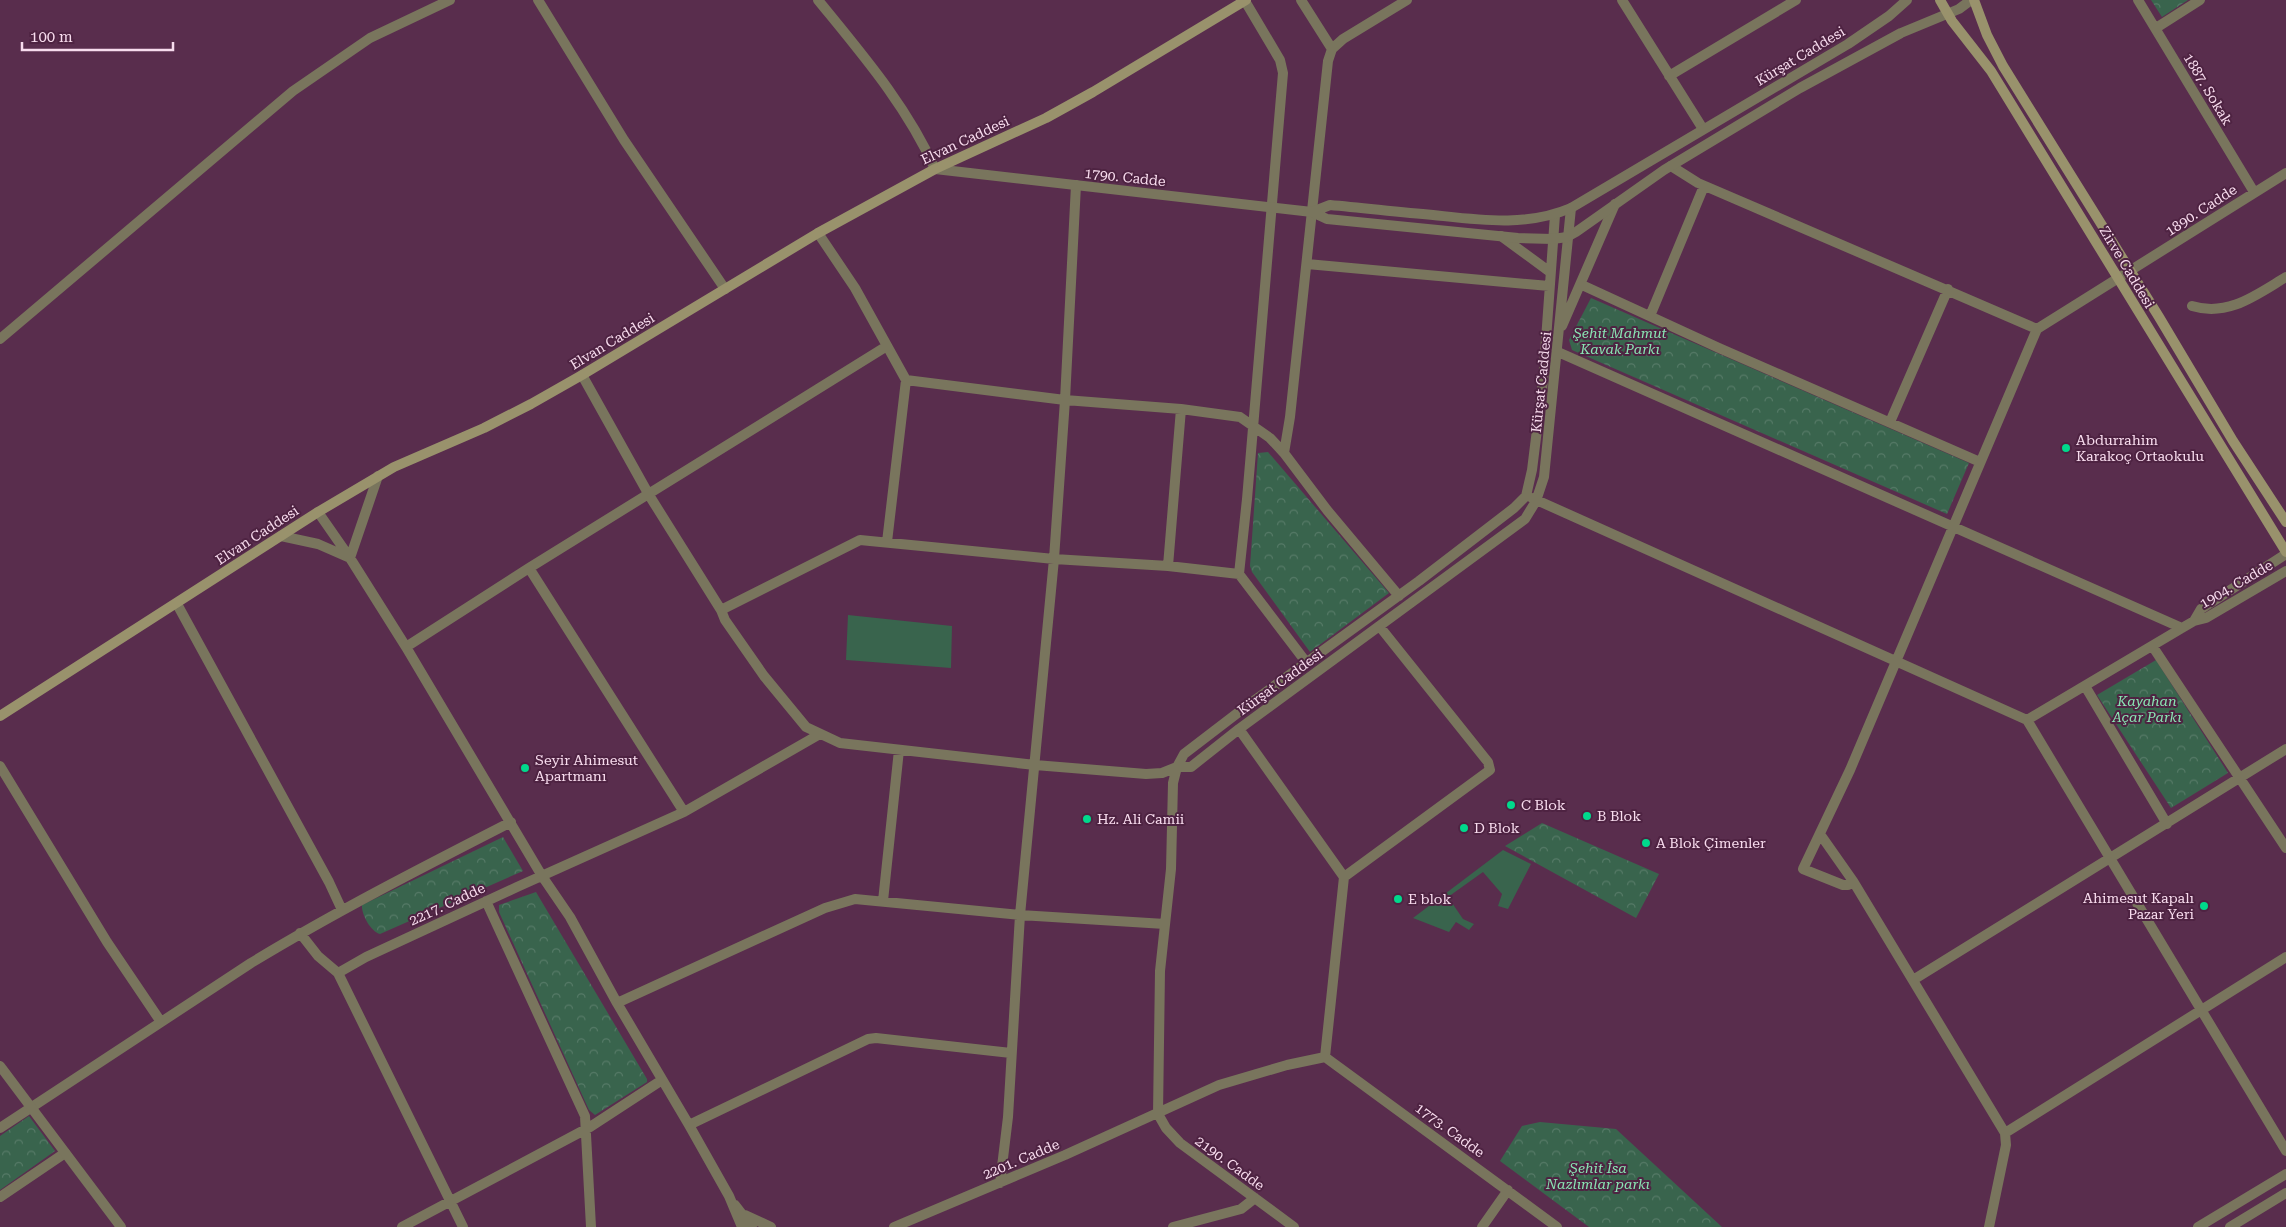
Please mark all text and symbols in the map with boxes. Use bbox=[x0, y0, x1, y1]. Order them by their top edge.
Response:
scale bar bbox=[22, 20, 174, 52]
street label: Kürşat Caddesi bbox=[1752, 23, 1848, 89]
text: 100 m bbox=[30, 28, 73, 46]
street label: 1887. Sokak bbox=[2180, 50, 2236, 128]
street label: Elvan Caddesi bbox=[918, 112, 1012, 167]
street label: 1790. Cadde bbox=[1084, 165, 1167, 189]
street label: 1890. Cadde bbox=[2162, 181, 2240, 239]
street label: Zirve Caddesi bbox=[2096, 223, 2158, 311]
street label: Elvan Caddesi bbox=[567, 309, 658, 372]
park label: Şehit Mahmut Kavak Parkı bbox=[1572, 325, 1668, 357]
street label: Kürşat Caddesi bbox=[1528, 330, 1554, 433]
place label: Abdurrahim Karakoç Ortaokulu bbox=[2076, 432, 2204, 464]
marker: Abdurrahim Karakoç Ortaokulu bbox=[2060, 442, 2072, 454]
street label: Elvan Caddesi bbox=[213, 502, 302, 568]
street label: 1904. Cadde bbox=[2197, 557, 2276, 611]
street label: Kürşat Caddesi bbox=[1234, 645, 1326, 718]
park label: Kayahan Açar Parkı bbox=[2111, 693, 2182, 725]
place label: Seyir Ahimesut Apartmanı bbox=[535, 752, 638, 784]
marker: Seyir Ahimesut Apartmanı bbox=[519, 762, 531, 774]
place label: C Blok bbox=[1521, 797, 1566, 813]
marker: C Blok bbox=[1505, 799, 1517, 811]
place label: B Blok bbox=[1597, 808, 1641, 824]
marker: B Blok bbox=[1581, 810, 1593, 822]
place label: Hz. Ali Camii bbox=[1097, 811, 1185, 827]
marker: Hz. Ali Camii bbox=[1081, 813, 1093, 825]
place label: D Blok bbox=[1474, 820, 1520, 836]
marker: D Blok bbox=[1458, 822, 1470, 834]
place label: A Blok Çimenler bbox=[1656, 835, 1766, 851]
marker: A Blok Çimenler bbox=[1640, 837, 1652, 849]
street label: 2217. Cadde bbox=[407, 879, 488, 928]
place label: Ahimesut Kapalı Pazar Yeri bbox=[2083, 890, 2195, 922]
place label: E blok bbox=[1408, 891, 1451, 907]
marker: E blok bbox=[1392, 893, 1404, 905]
marker: Ahimesut Kapalı Pazar Yeri bbox=[2198, 900, 2210, 912]
street label: 1773. Cadde bbox=[1412, 1100, 1488, 1161]
street label: 2190. Cadde bbox=[1192, 1133, 1268, 1194]
street label: 2201. Cadde bbox=[980, 1136, 1062, 1182]
park label: Şehit İsa Nazlımlar parkı bbox=[1545, 1160, 1650, 1192]

